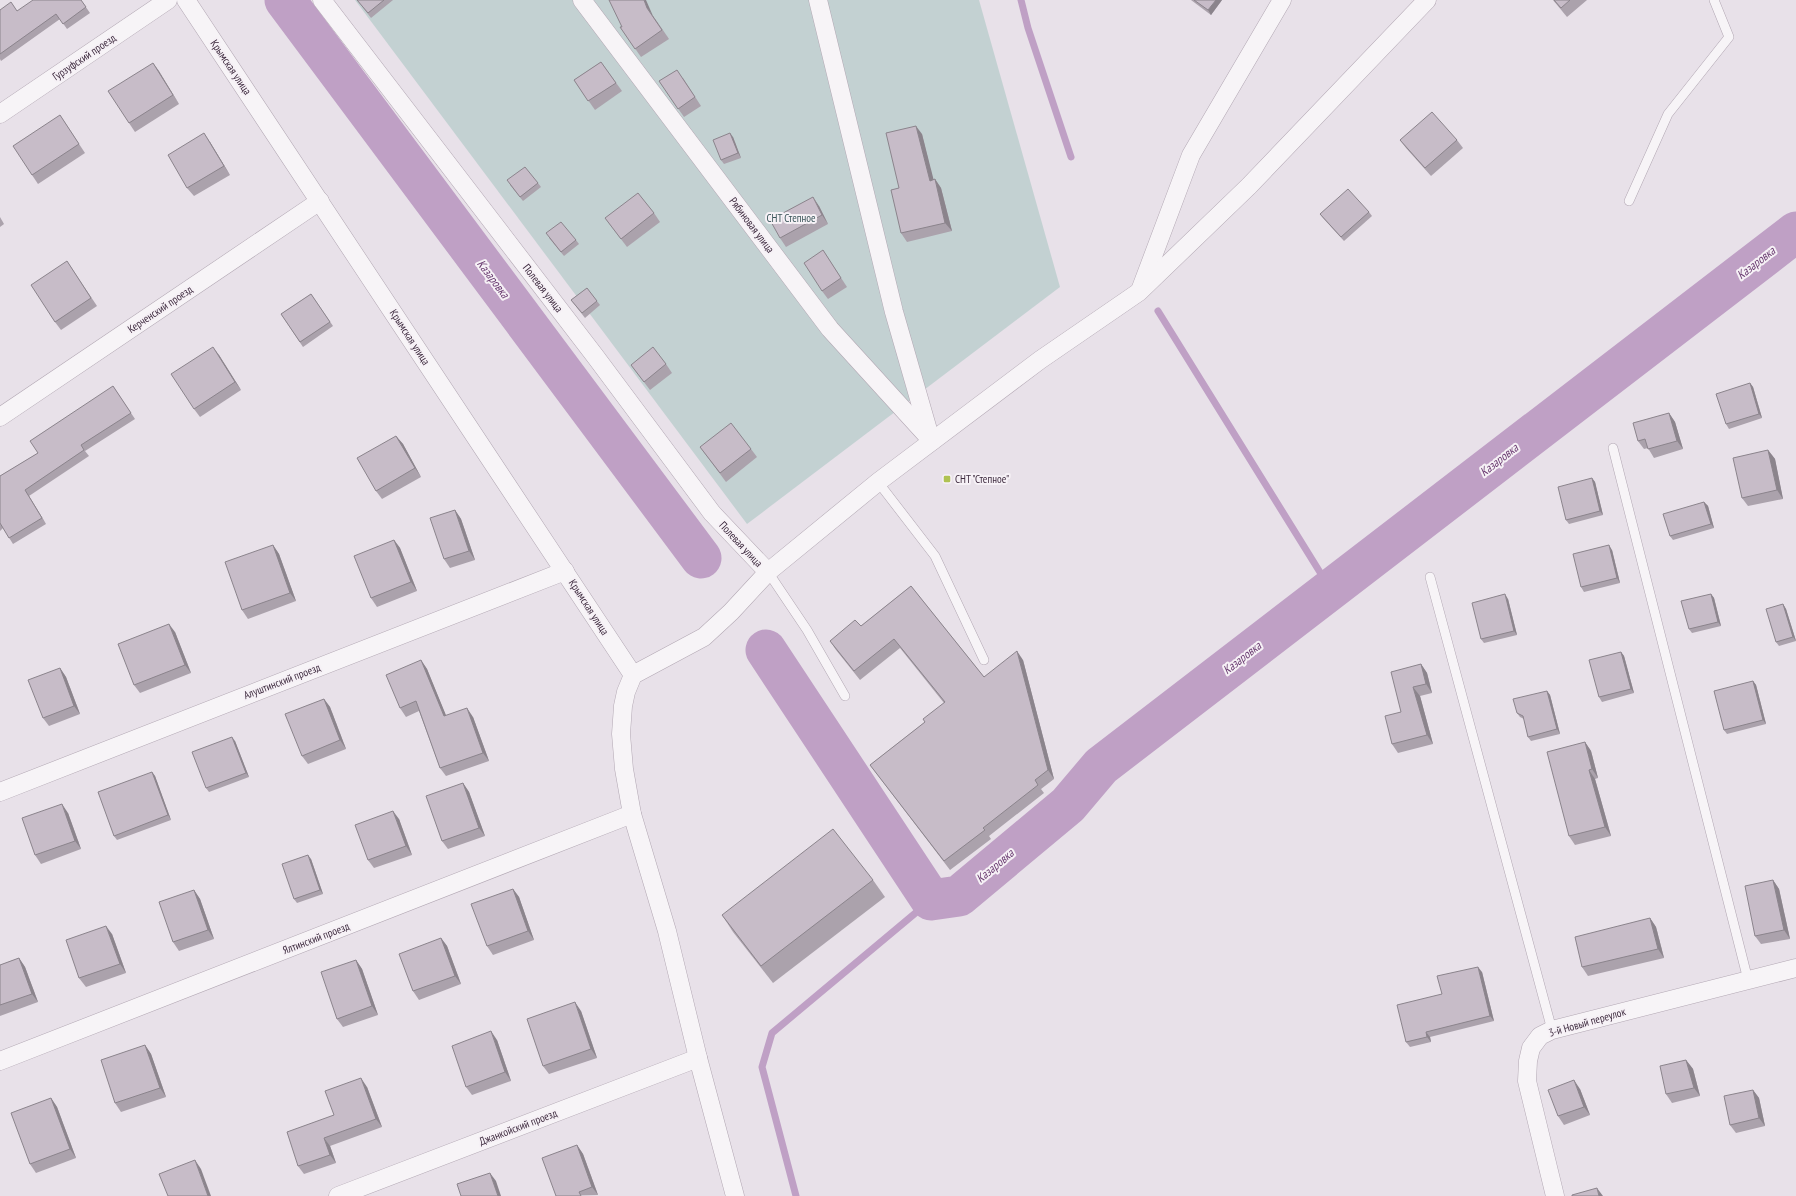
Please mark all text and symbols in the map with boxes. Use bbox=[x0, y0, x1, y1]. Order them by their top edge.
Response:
street label: Гурзуфский проезд bbox=[50, 31, 119, 83]
street label: Крымская улица bbox=[207, 37, 255, 97]
street label: Рябиновая улица bbox=[726, 194, 778, 256]
park label: СНТ Степное bbox=[766, 211, 816, 225]
water label: Казаровка bbox=[1734, 242, 1779, 282]
water label: Казаровка bbox=[474, 256, 513, 302]
street label: Полевая улица bbox=[520, 261, 566, 315]
street label: Керченский проезд bbox=[125, 282, 195, 336]
street label: Крымская улица bbox=[387, 307, 433, 367]
water label: Казаровка bbox=[1477, 439, 1522, 479]
place label: СНТ "Степное" bbox=[955, 472, 1009, 486]
marker: СНТ "Степное" bbox=[942, 474, 952, 484]
street label: Полевая улица bbox=[716, 518, 766, 570]
street label: Крымская улица bbox=[566, 577, 612, 637]
water label: Казаровка bbox=[1220, 637, 1265, 677]
street label: Алуштинский проезд bbox=[242, 660, 322, 702]
water label: Казаровка bbox=[973, 845, 1017, 886]
street label: Ялтинский проезд bbox=[281, 919, 351, 957]
street label: 3-й Новый переулок bbox=[1547, 1004, 1628, 1040]
street label: Джанкойский проезд bbox=[477, 1106, 559, 1148]

